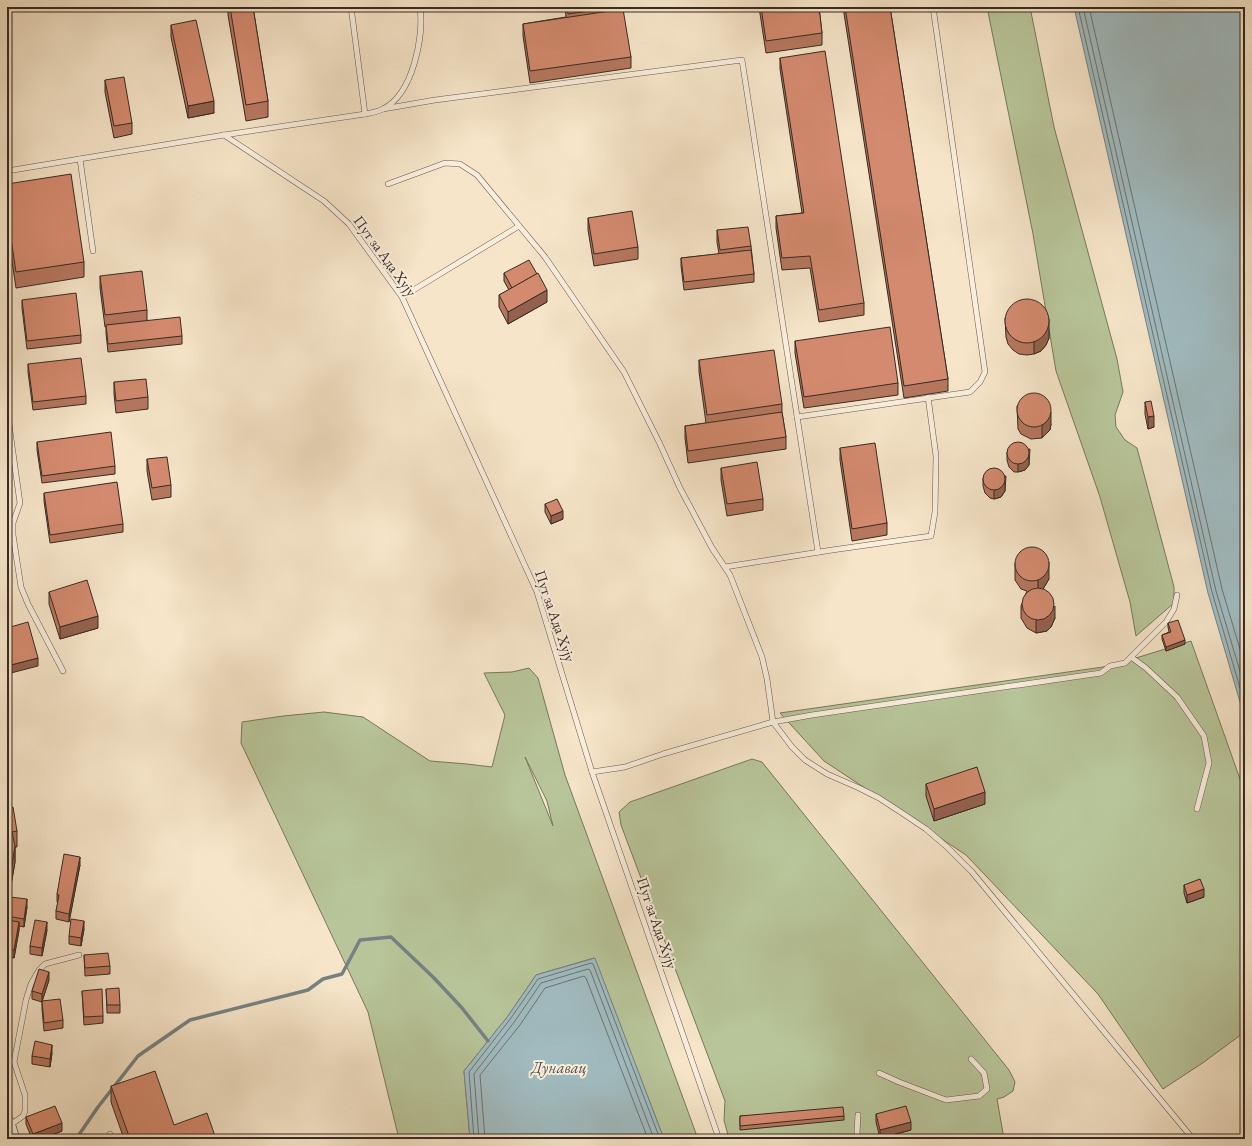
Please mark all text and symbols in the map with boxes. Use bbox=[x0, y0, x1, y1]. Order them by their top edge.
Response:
street label: Пут за Ада Хују bbox=[350, 211, 422, 300]
street label: Пут за Ада Хују bbox=[531, 567, 580, 665]
street label: Пут за Ада Хују bbox=[633, 874, 682, 972]
water label: Дунавац bbox=[529, 1057, 587, 1078]

